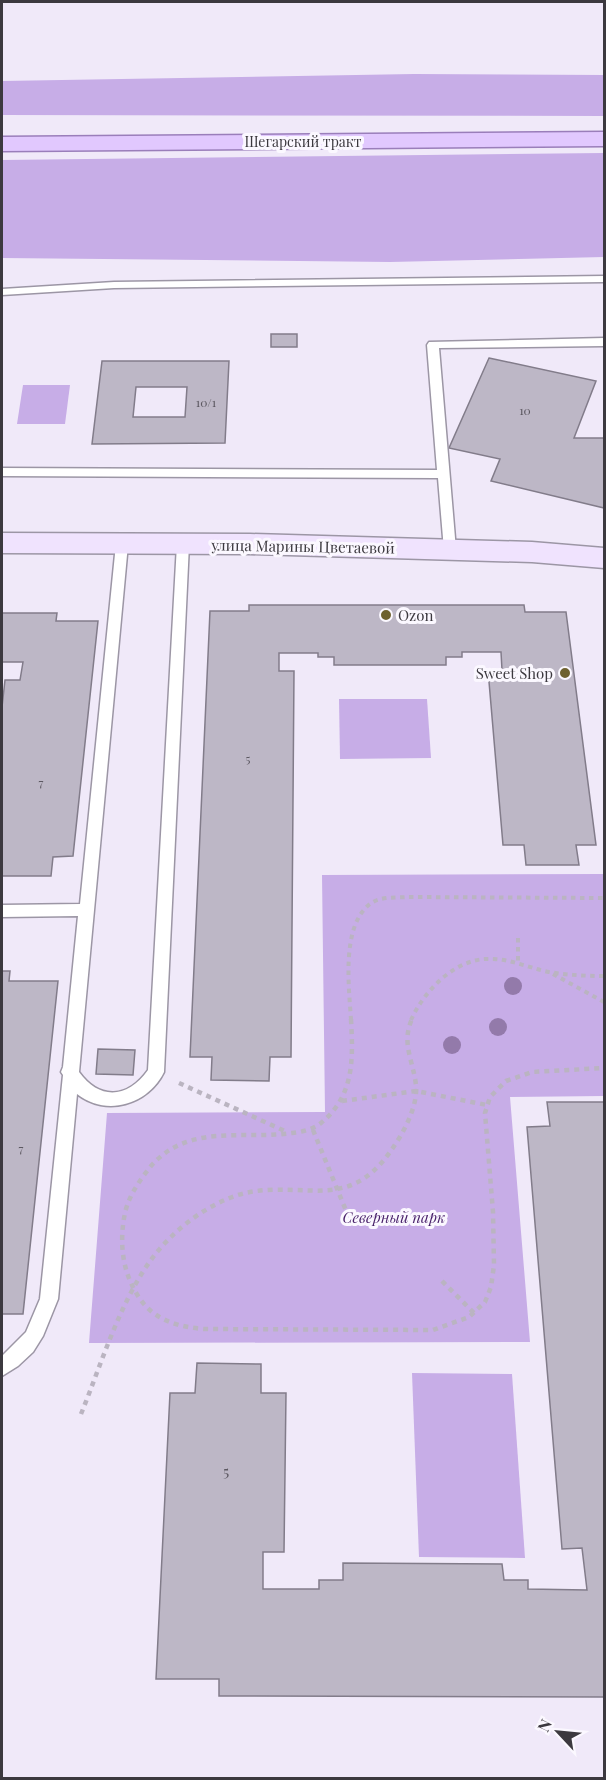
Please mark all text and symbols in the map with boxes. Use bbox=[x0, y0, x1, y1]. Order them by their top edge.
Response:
street label: Шегарский тракт bbox=[245, 132, 362, 151]
house number: 10/1 bbox=[196, 394, 217, 410]
house number: 10 bbox=[519, 402, 531, 418]
street label: улица Марины Цветаевой bbox=[210, 534, 395, 558]
place label: Ozon bbox=[398, 605, 433, 625]
marker: Ozon bbox=[379, 608, 393, 622]
place label: Sweet Shop bbox=[476, 663, 553, 683]
marker: Sweet Shop bbox=[558, 666, 572, 680]
house number: 5 bbox=[246, 750, 251, 766]
house number: 7 bbox=[39, 774, 44, 790]
house number: 7 bbox=[19, 1140, 24, 1156]
park label: Северный парк bbox=[342, 1207, 446, 1227]
house number: 5 bbox=[223, 1461, 229, 1481]
north arrow bbox=[528, 1702, 588, 1762]
text: N bbox=[532, 1715, 556, 1735]

